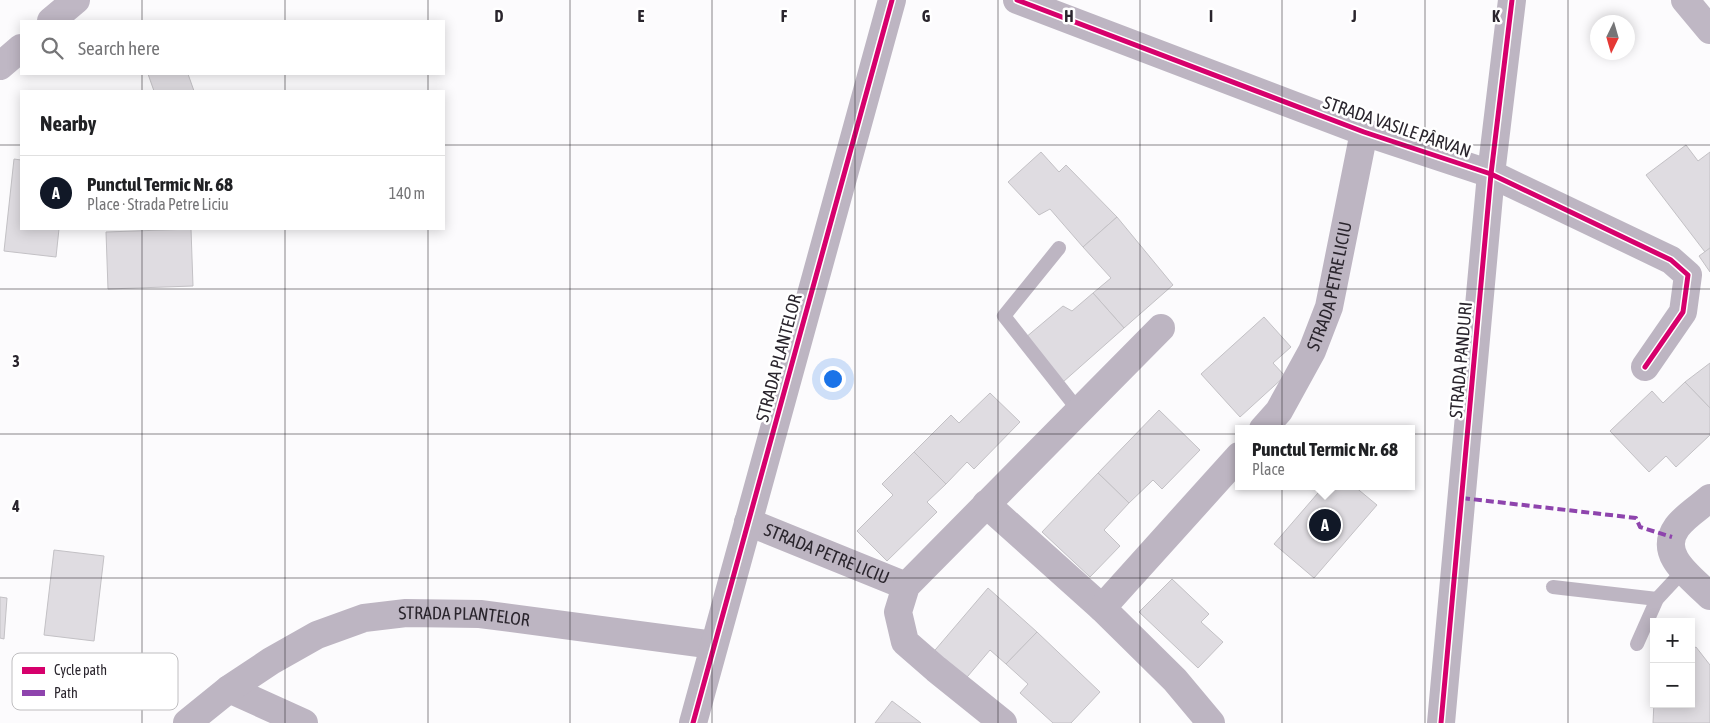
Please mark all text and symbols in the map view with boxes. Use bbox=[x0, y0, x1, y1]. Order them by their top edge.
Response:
text: D bbox=[495, 7, 504, 25]
text: E bbox=[638, 7, 645, 25]
text: F bbox=[781, 7, 788, 25]
text: G bbox=[922, 7, 931, 25]
text: H bbox=[1064, 7, 1074, 25]
text: I bbox=[1209, 7, 1213, 25]
text: J bbox=[1350, 7, 1357, 25]
text: K bbox=[1492, 7, 1500, 25]
north arrow bbox=[1590, 15, 1635, 60]
search box bbox=[20, 20, 445, 75]
icon: search bbox=[38, 34, 66, 62]
text: Search here bbox=[78, 37, 160, 59]
street label: STRADA VASILE PÂRVAN bbox=[1321, 91, 1474, 162]
text: Nearby bbox=[40, 111, 96, 135]
text: Punctul Termic Nr. 68 bbox=[87, 173, 233, 195]
text: A bbox=[52, 184, 60, 202]
text: 140 m bbox=[389, 184, 425, 202]
text: Place · Strada Petre Liciu bbox=[87, 195, 229, 213]
street label: STRADA PETRE LICIU bbox=[1302, 220, 1356, 354]
street label: STRADA PLANTELOR bbox=[751, 292, 806, 424]
street label: STRADA PANDURI bbox=[1445, 301, 1476, 419]
text: 3 bbox=[12, 352, 20, 370]
your location bbox=[820, 366, 846, 392]
popup bbox=[1235, 425, 1415, 490]
text: Punctul Termic Nr. 68 bbox=[1252, 438, 1398, 460]
text: Place bbox=[1252, 460, 1285, 478]
text: 4 bbox=[11, 497, 20, 515]
pin: A bbox=[1309, 506, 1341, 544]
street label: STRADA PETRE LICIU bbox=[761, 519, 893, 588]
street label: STRADA PLANTELOR bbox=[397, 602, 531, 631]
map controls bbox=[1650, 618, 1695, 708]
button: + bbox=[1650, 618, 1695, 663]
legend bbox=[12, 653, 178, 710]
text: Cycle path bbox=[54, 662, 107, 678]
button: − bbox=[1650, 663, 1695, 708]
text: Path bbox=[54, 685, 78, 701]

